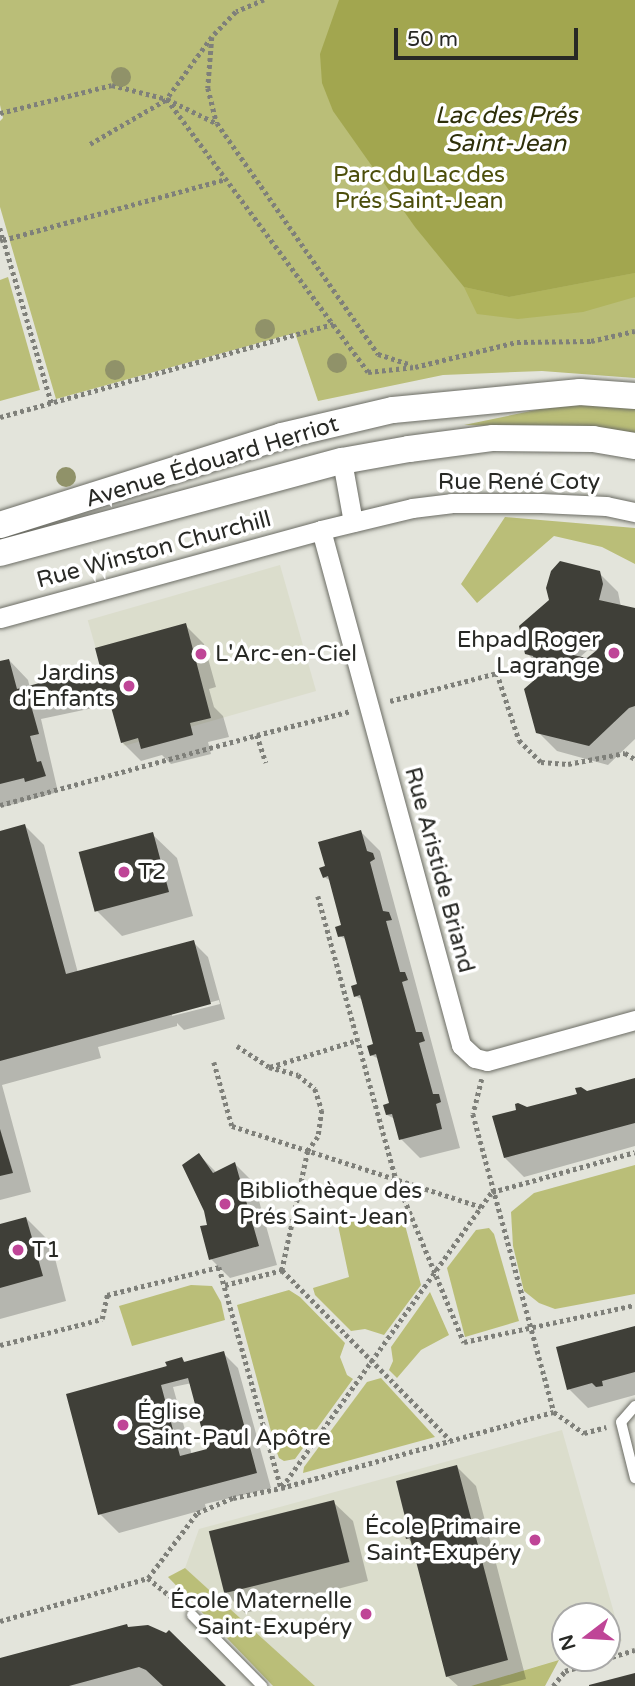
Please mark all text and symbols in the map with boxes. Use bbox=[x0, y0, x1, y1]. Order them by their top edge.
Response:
scale bar bbox=[397, 14, 581, 58]
text: 50 m bbox=[407, 27, 458, 52]
water label: Lac des Prés Saint-Jean bbox=[435, 102, 577, 158]
park label: Parc du Lac des Prés Saint-Jean bbox=[333, 161, 505, 215]
street label: Avenue Édouard Herriot bbox=[82, 410, 342, 514]
street label: Rue René Coty bbox=[438, 468, 600, 496]
street label: Rue Winston Churchill bbox=[34, 505, 274, 595]
place label: Ehpad Roger Lagrange bbox=[457, 626, 600, 680]
place label: L'Arc-en-Ciel bbox=[215, 640, 357, 668]
marker: Ehpad Roger Lagrange bbox=[606, 645, 622, 661]
marker: L'Arc-en-Ciel bbox=[193, 646, 209, 662]
place label: Jardins d'Enfants bbox=[12, 659, 115, 713]
marker: Jardins d'Enfants bbox=[121, 678, 137, 694]
street label: Rue Aristide Briand bbox=[398, 764, 480, 976]
place label: T2 bbox=[138, 858, 166, 886]
marker: T2 bbox=[116, 864, 132, 880]
place label: Bibliothèque des Prés Saint-Jean bbox=[239, 1177, 422, 1231]
marker: Bibliothèque des Prés Saint-Jean bbox=[217, 1196, 233, 1212]
place label: T1 bbox=[32, 1236, 60, 1264]
marker: T1 bbox=[10, 1242, 26, 1258]
place label: Église Saint-Paul Apôtre bbox=[137, 1398, 331, 1452]
marker: Église Saint-Paul Apôtre bbox=[115, 1417, 131, 1433]
place label: École Primaire Saint-Exupéry bbox=[365, 1513, 521, 1567]
marker: École Primaire Saint-Exupéry bbox=[527, 1532, 543, 1548]
place label: École Maternelle Saint-Exupéry bbox=[170, 1587, 352, 1641]
north arrow bbox=[551, 1602, 621, 1672]
marker: École Maternelle Saint-Exupéry bbox=[358, 1606, 374, 1622]
text: N bbox=[555, 1632, 581, 1653]

